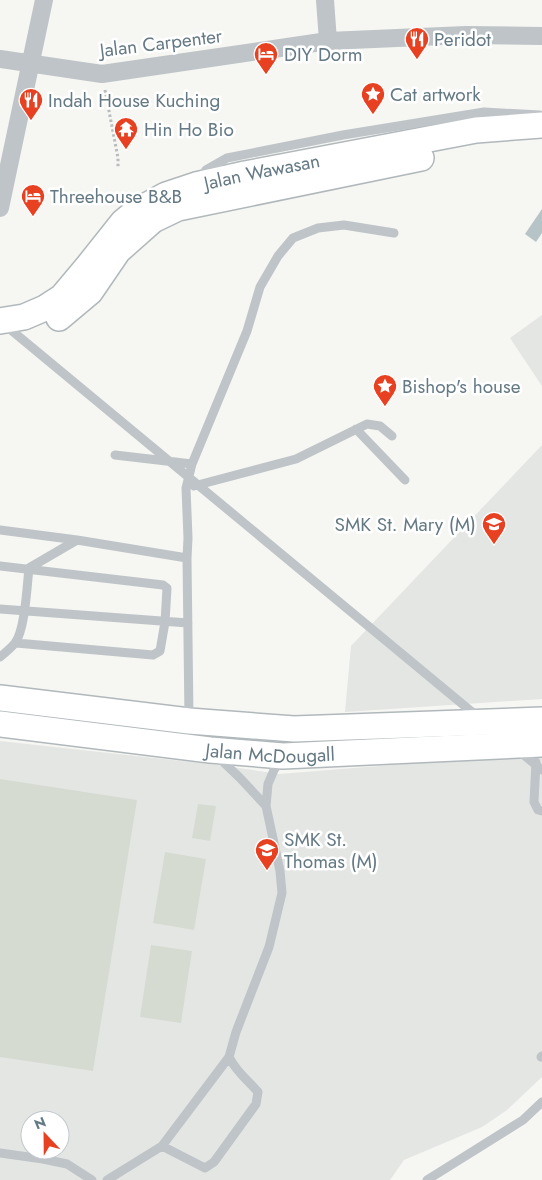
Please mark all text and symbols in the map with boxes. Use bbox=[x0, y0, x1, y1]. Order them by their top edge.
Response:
street label: Jalan Carpenter bbox=[95, 22, 224, 64]
restaurant icon: Peridot bbox=[404, 26, 430, 60]
place label: Peridot bbox=[434, 26, 491, 53]
hotel icon: DIY Dorm bbox=[253, 41, 279, 75]
place label: DIY Dorm bbox=[284, 41, 363, 68]
place icon: Cat artwork bbox=[360, 81, 386, 115]
place label: Cat artwork bbox=[390, 81, 481, 108]
restaurant icon: Indah House Kuching bbox=[18, 87, 44, 121]
place label: Indah House Kuching bbox=[48, 87, 220, 114]
temple icon: Hin Ho Bio bbox=[113, 116, 139, 150]
place label: Hin Ho Bio bbox=[144, 116, 234, 143]
street label: Jalan Wawasan bbox=[198, 147, 322, 197]
hotel icon: Threehouse B&B bbox=[20, 183, 46, 217]
place label: Threehouse B&B bbox=[50, 183, 182, 210]
place icon: Bishop's house bbox=[372, 373, 398, 407]
place label: Bishop's house bbox=[402, 373, 521, 400]
place label: SMK St. Mary (M) bbox=[335, 511, 476, 538]
school or university icon: SMK St. Mary (M) bbox=[481, 511, 507, 545]
street label: Jalan McDougall bbox=[201, 736, 335, 770]
place label: SMK St. Thomas (M) bbox=[284, 826, 378, 875]
school or university icon: SMK St. Thomas (M) bbox=[254, 837, 280, 871]
north arrow bbox=[20, 1110, 70, 1160]
text: N bbox=[31, 1112, 49, 1134]

